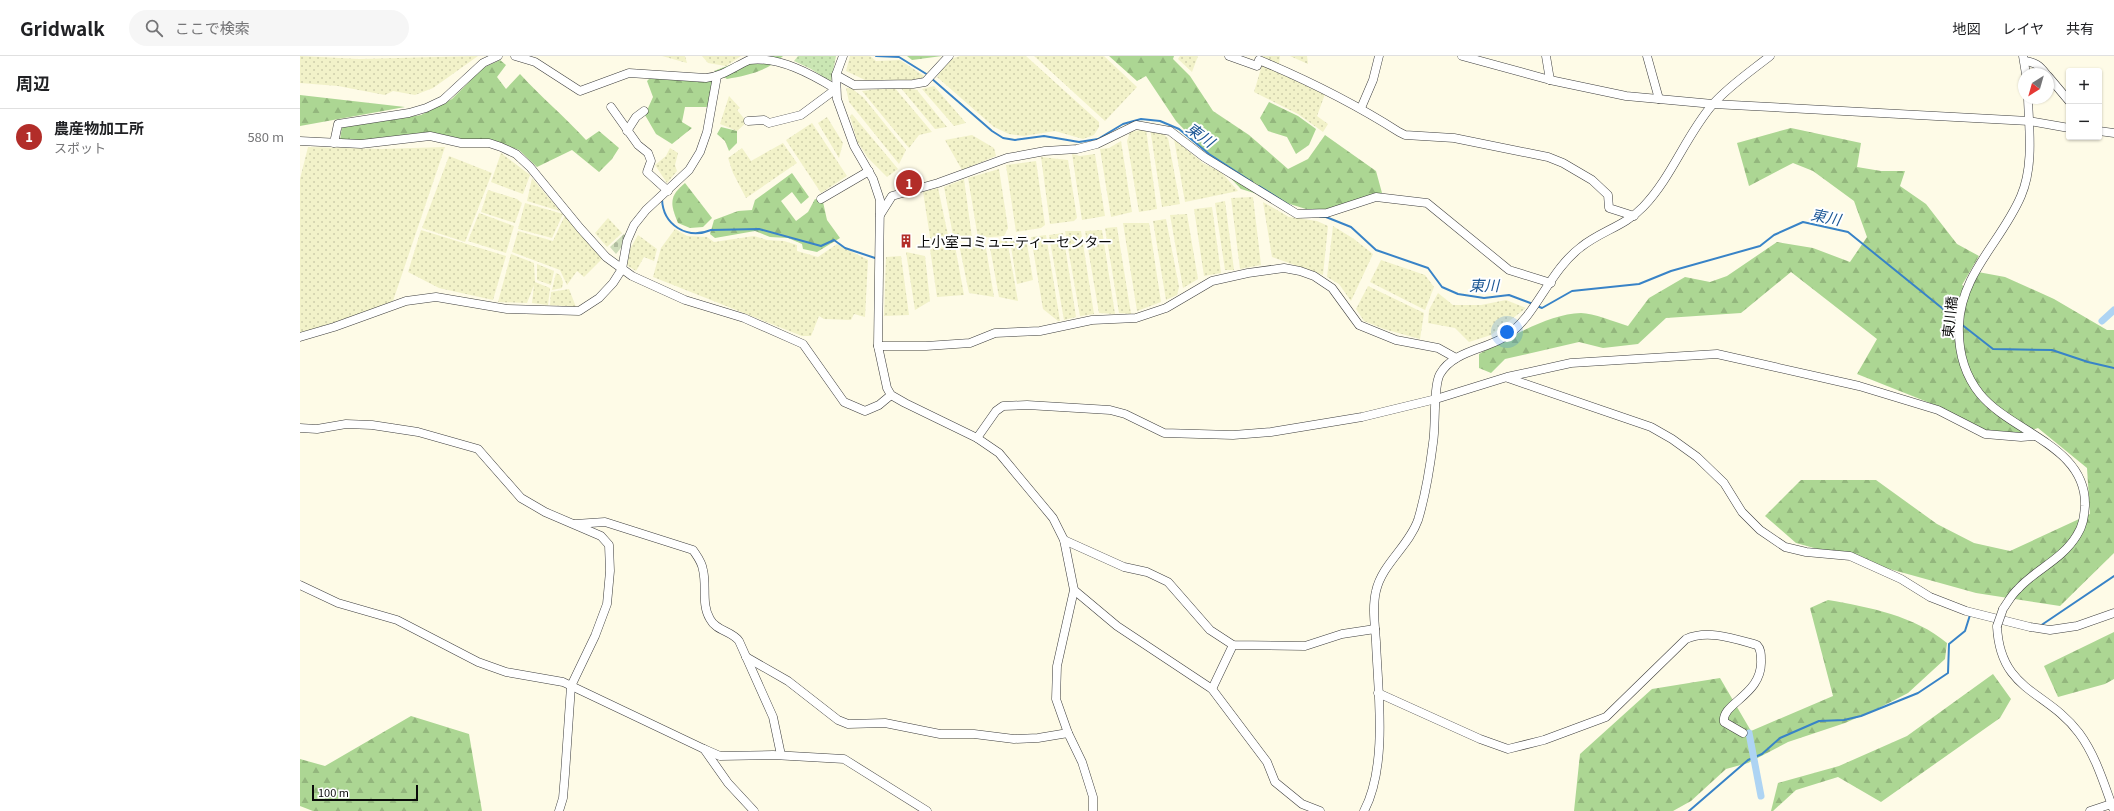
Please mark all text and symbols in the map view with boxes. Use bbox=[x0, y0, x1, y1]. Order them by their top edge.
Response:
search box bbox=[129, 10, 409, 46]
text: Gridwalk bbox=[20, 14, 105, 41]
icon: search bbox=[143, 17, 165, 39]
text: ここで検索 bbox=[175, 17, 250, 38]
text: 地図 bbox=[1952, 18, 1980, 38]
text: レイヤ bbox=[2002, 18, 2044, 38]
text: 共有 bbox=[2066, 18, 2094, 38]
north arrow bbox=[2018, 68, 2054, 104]
map controls bbox=[2066, 68, 2102, 140]
button: + bbox=[2066, 68, 2102, 104]
text: 周辺 bbox=[16, 70, 50, 95]
button: − bbox=[2066, 104, 2102, 140]
text: 農産物加工所 bbox=[54, 117, 144, 138]
water label: 東川 bbox=[1183, 117, 1221, 152]
text: 1 bbox=[25, 127, 33, 146]
text: 580 m bbox=[247, 127, 284, 146]
text: スポット bbox=[54, 138, 106, 157]
pin: 1 bbox=[896, 168, 922, 198]
water label: 東川 bbox=[1809, 203, 1845, 230]
place label: 上小室コミュニティーセンター bbox=[917, 231, 1112, 251]
building icon: 上小室コミュニティーセンター bbox=[898, 233, 914, 249]
water label: 東川 bbox=[1469, 274, 1501, 295]
street label: 東川橋 bbox=[1937, 295, 1961, 339]
your location bbox=[1497, 322, 1517, 342]
scale bar bbox=[312, 783, 418, 802]
text: 100 m bbox=[318, 784, 349, 800]

